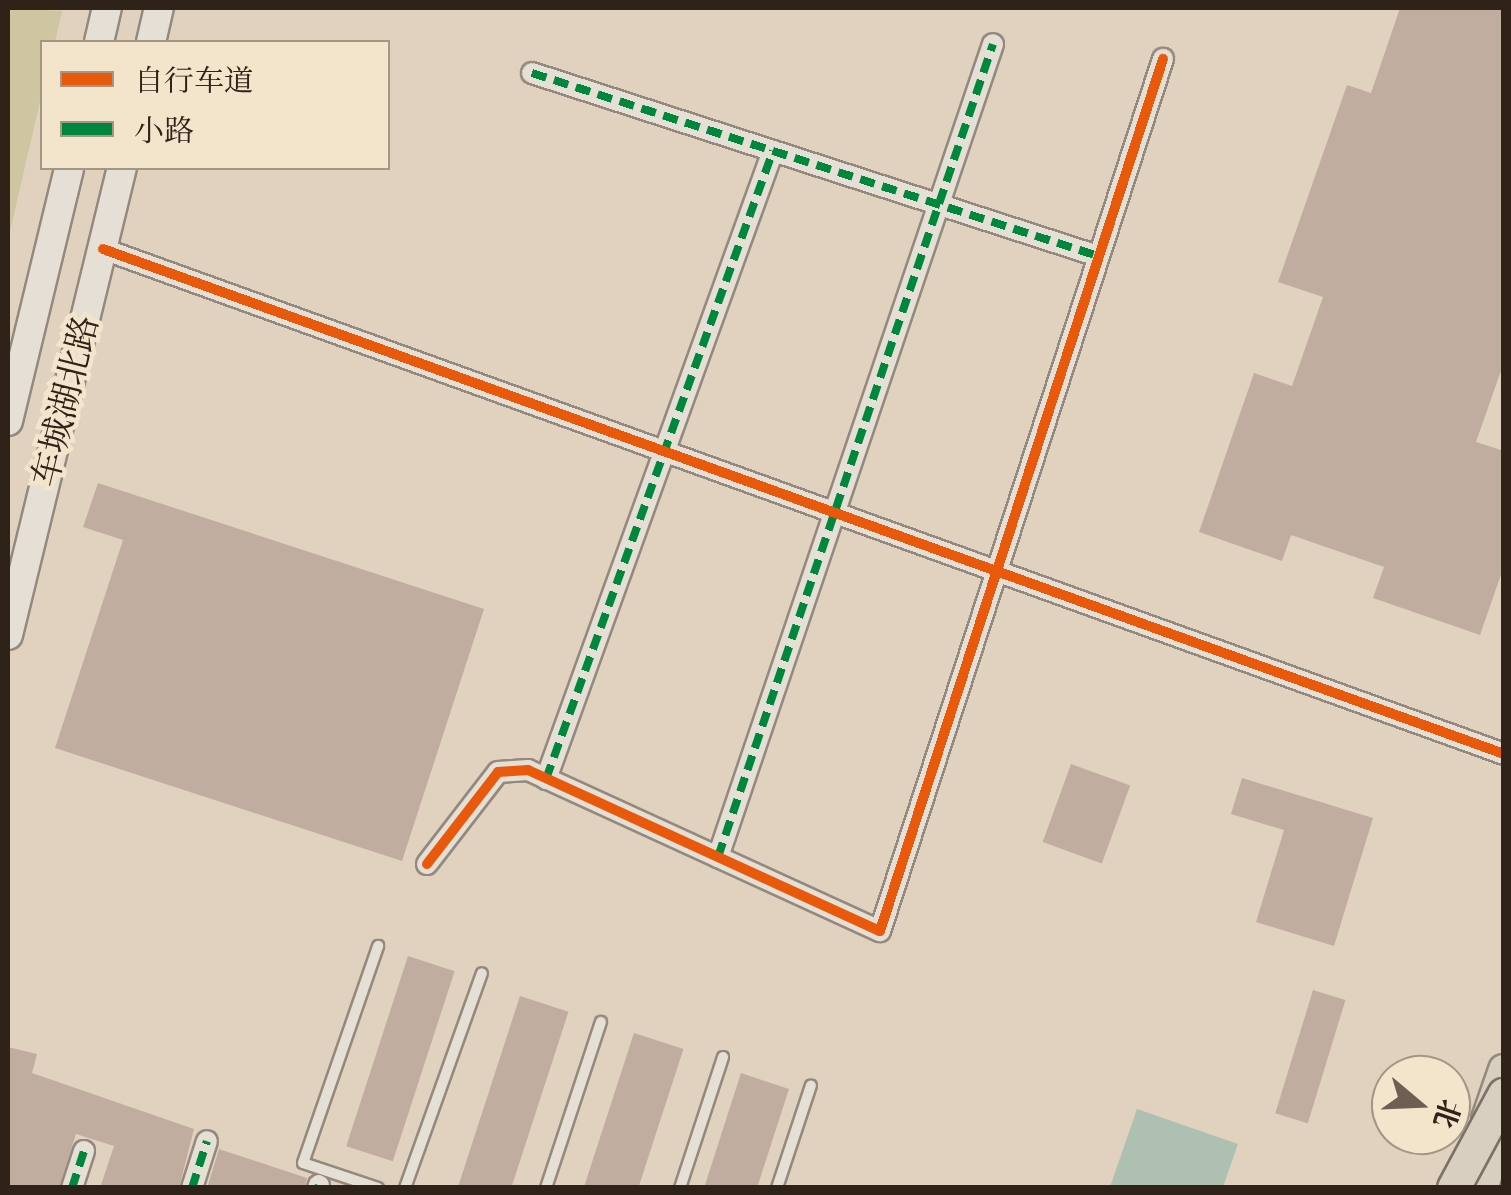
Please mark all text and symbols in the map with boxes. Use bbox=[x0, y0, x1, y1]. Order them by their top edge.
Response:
legend bbox=[40, 40, 390, 170]
text: 自行车道 bbox=[134, 58, 254, 102]
text: 小路 bbox=[134, 108, 194, 152]
street label: 车城湖北路 bbox=[23, 311, 107, 491]
north arrow bbox=[1371, 1055, 1471, 1155]
text: 北 bbox=[1424, 1094, 1472, 1134]

